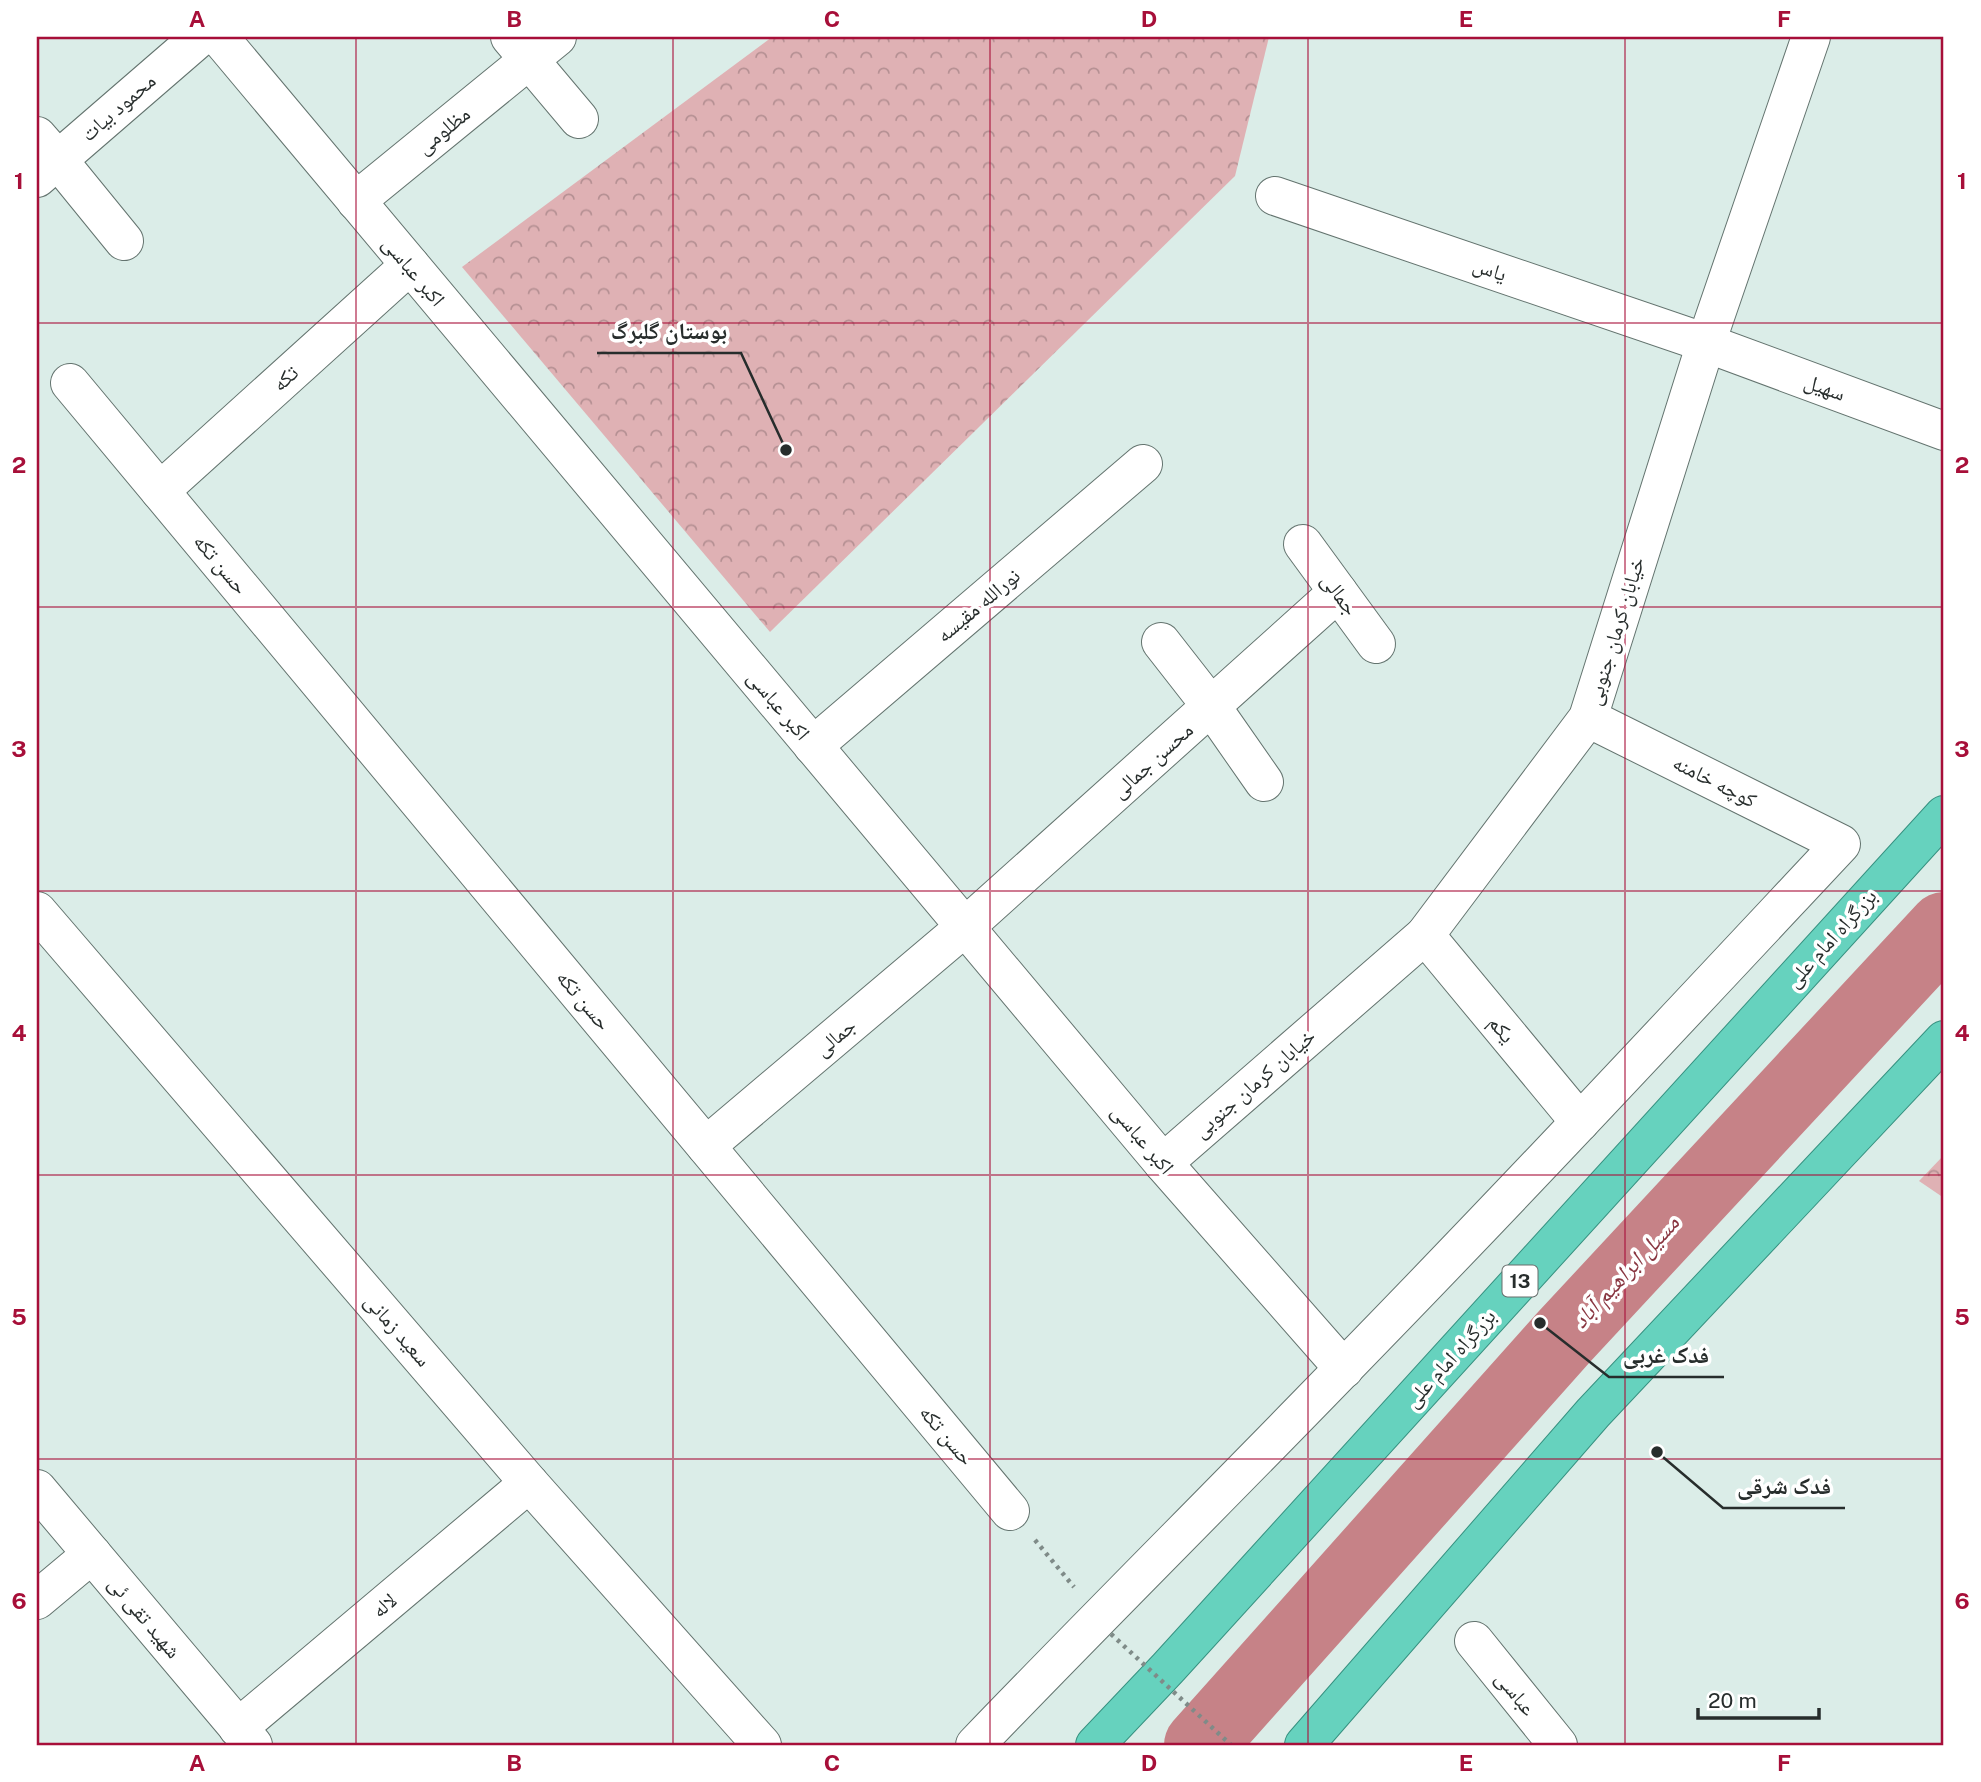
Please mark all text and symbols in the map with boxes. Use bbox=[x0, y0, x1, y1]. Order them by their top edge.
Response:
text: A bbox=[189, 5, 206, 32]
text: B bbox=[506, 5, 522, 32]
text: C bbox=[824, 5, 840, 32]
text: D bbox=[1141, 5, 1157, 32]
text: E bbox=[1459, 5, 1473, 32]
text: F bbox=[1777, 5, 1791, 32]
street label: محمود بیات bbox=[76, 68, 160, 146]
street label: مظلومی bbox=[411, 101, 475, 160]
text: 1 bbox=[14, 167, 24, 194]
text: 1 bbox=[1957, 167, 1967, 194]
street label: اکبر عباسی bbox=[377, 231, 450, 312]
street label: یاس bbox=[1470, 252, 1510, 287]
callout: بوستان گلبرگ bbox=[597, 309, 741, 353]
text: بوستان گلبرگ bbox=[611, 317, 727, 345]
street label: تکه bbox=[267, 360, 303, 396]
street label: سهیل bbox=[1801, 368, 1849, 407]
text: 2 bbox=[12, 451, 26, 478]
text: 2 bbox=[1955, 451, 1969, 478]
street label: حسن تکه bbox=[188, 529, 253, 600]
street label: خیابان کرمان جنوبی bbox=[1581, 554, 1650, 708]
street label: نورالله مقیسه bbox=[931, 563, 1025, 647]
street label: جمالی bbox=[1315, 568, 1364, 621]
street label: اکبر عباسی bbox=[742, 665, 815, 746]
street label: محسن جمالی bbox=[1106, 717, 1199, 804]
text: 3 bbox=[11, 735, 27, 762]
text: 3 bbox=[1954, 735, 1970, 762]
street label: کوچه خامنه bbox=[1669, 749, 1761, 813]
street label: بزرگراه امام علی bbox=[1780, 884, 1883, 994]
street label: حسن تکه bbox=[551, 965, 616, 1036]
street label: یکم bbox=[1482, 1010, 1521, 1049]
street label: جمالی bbox=[809, 1013, 861, 1062]
text: 4 bbox=[11, 1019, 27, 1046]
text: 4 bbox=[1954, 1019, 1970, 1046]
street label: خیابان کرمان جنوبی bbox=[1188, 1023, 1321, 1144]
street label: اکبر عباسی bbox=[1106, 1099, 1179, 1180]
water label: مسیل ابراهیم آباد bbox=[1566, 1209, 1687, 1335]
road number: 13 bbox=[1502, 1266, 1538, 1296]
street label: سعید زمانی bbox=[359, 1288, 436, 1372]
text: 5 bbox=[11, 1303, 27, 1330]
text: 5 bbox=[1954, 1303, 1970, 1330]
street label: بزرگراه امام علی bbox=[1399, 1304, 1502, 1414]
callout: فدک غربی bbox=[1609, 1333, 1724, 1377]
text: فدک غربی bbox=[1623, 1341, 1709, 1369]
street label: حسن تکه bbox=[914, 1400, 979, 1471]
callout: فدک شرقی bbox=[1723, 1464, 1845, 1508]
text: فدک شرقی bbox=[1737, 1472, 1831, 1500]
street label: شهید تقی ئی bbox=[103, 1571, 187, 1664]
text: 6 bbox=[11, 1587, 27, 1614]
street label: لاله bbox=[366, 1587, 402, 1623]
text: 6 bbox=[1954, 1587, 1970, 1614]
street label: عباسی bbox=[1490, 1666, 1542, 1721]
scale bar bbox=[1698, 1677, 1818, 1721]
text: 20 m bbox=[1708, 1688, 1757, 1713]
text: A bbox=[189, 1749, 206, 1776]
text: B bbox=[506, 1749, 522, 1776]
text: C bbox=[824, 1749, 840, 1776]
text: D bbox=[1141, 1749, 1157, 1776]
text: E bbox=[1459, 1749, 1473, 1776]
text: F bbox=[1777, 1749, 1791, 1776]

